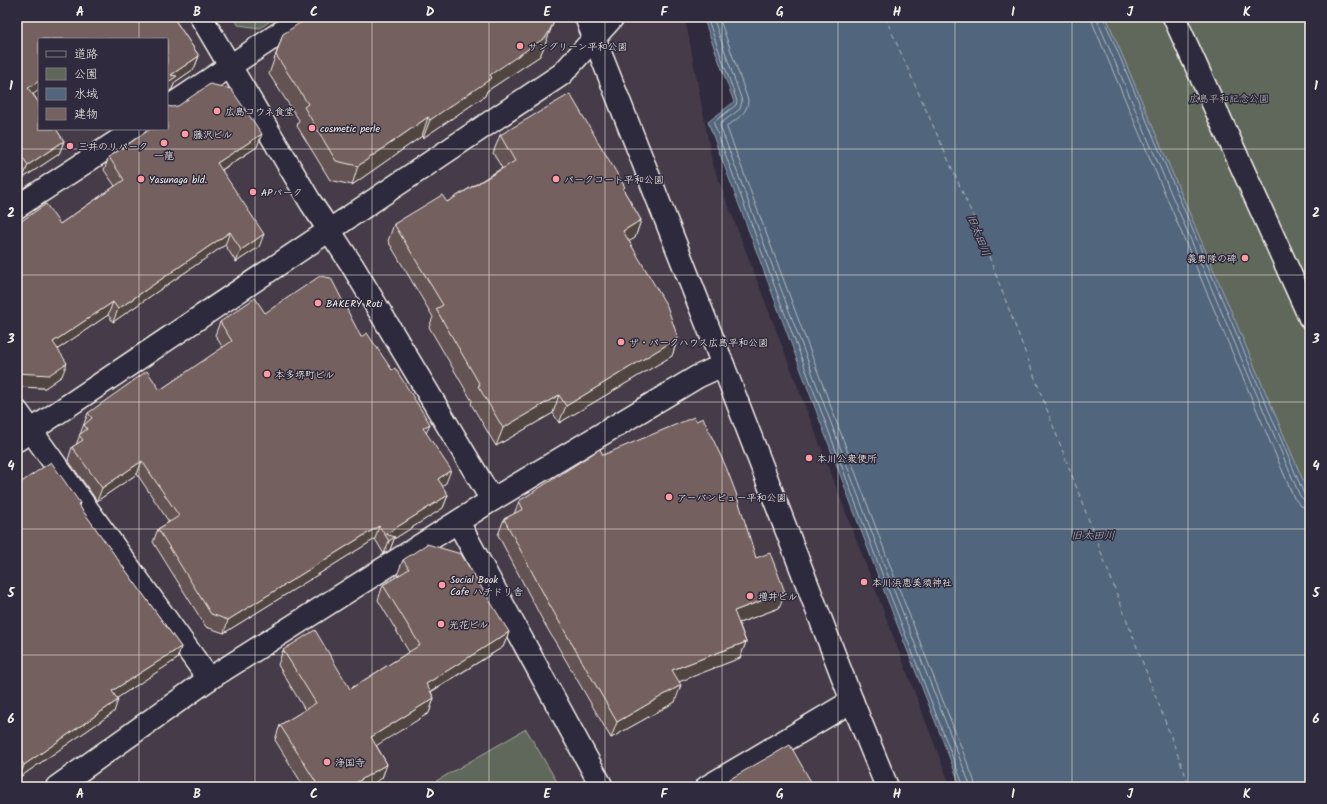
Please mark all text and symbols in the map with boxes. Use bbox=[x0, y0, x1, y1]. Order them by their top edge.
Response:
text: A bbox=[76, 2, 84, 23]
text: B bbox=[193, 2, 201, 23]
text: C bbox=[310, 2, 318, 23]
text: D bbox=[426, 2, 435, 23]
text: E bbox=[543, 2, 551, 23]
text: F bbox=[660, 2, 668, 23]
text: G bbox=[776, 2, 784, 23]
text: H bbox=[893, 2, 902, 23]
text: I bbox=[1011, 2, 1015, 23]
text: J bbox=[1127, 2, 1134, 23]
text: K bbox=[1243, 2, 1251, 23]
legend bbox=[38, 38, 168, 130]
place label: サングリーン平和公園 bbox=[528, 39, 627, 55]
marker: サングリーン平和公園 bbox=[515, 41, 525, 51]
text: 道路 bbox=[74, 45, 98, 64]
text: 公園 bbox=[74, 65, 98, 84]
text: 1 bbox=[9, 76, 13, 97]
text: 1 bbox=[1314, 76, 1318, 97]
text: 水域 bbox=[74, 85, 98, 104]
park label: 広島平和記念公園 bbox=[1189, 91, 1269, 107]
place label: 広島コウネ食堂 bbox=[225, 104, 294, 120]
text: 建物 bbox=[74, 105, 98, 124]
marker: 広島コウネ食堂 bbox=[212, 106, 222, 116]
place label: cosmetic perle bbox=[320, 121, 380, 137]
marker: cosmetic perle bbox=[307, 123, 317, 133]
place label: 藤沢ビル bbox=[193, 127, 233, 143]
marker: 藤沢ビル bbox=[180, 129, 190, 139]
marker: 一龍 bbox=[159, 138, 169, 148]
place label: 三井のリパーク bbox=[78, 139, 148, 155]
marker: 三井のリパーク bbox=[65, 141, 75, 151]
place label: 一龍 bbox=[154, 148, 174, 164]
place label: Yasunaga bld. bbox=[149, 172, 207, 188]
place label: パークコート平和公園 bbox=[564, 172, 664, 188]
marker: Yasunaga bld. bbox=[136, 174, 146, 184]
marker: パークコート平和公園 bbox=[551, 174, 561, 184]
place label: APパーク bbox=[261, 185, 303, 201]
marker: APパーク bbox=[248, 187, 258, 197]
text: 2 bbox=[7, 203, 15, 224]
text: 2 bbox=[1312, 203, 1320, 224]
water label: 旧太田川 bbox=[961, 212, 995, 259]
place label: 義勇隊の碑 bbox=[1187, 251, 1237, 267]
marker: 義勇隊の碑 bbox=[1240, 253, 1250, 263]
place label: BAKERY Roti bbox=[326, 296, 383, 312]
marker: BAKERY Roti bbox=[313, 298, 323, 308]
text: 3 bbox=[6, 329, 15, 350]
text: 3 bbox=[1311, 329, 1320, 350]
place label: ザ・パークハウス広島平和公園 bbox=[629, 335, 768, 351]
marker: ザ・パークハウス広島平和公園 bbox=[616, 337, 626, 347]
place label: 本多堺町ビル bbox=[275, 367, 335, 383]
marker: 本多堺町ビル bbox=[262, 369, 272, 379]
place label: 本川公衆便所 bbox=[817, 451, 877, 467]
marker: 本川公衆便所 bbox=[804, 453, 814, 463]
text: 4 bbox=[7, 456, 15, 477]
text: 4 bbox=[1312, 456, 1320, 477]
place label: アーバンビュー平和公園 bbox=[677, 490, 787, 506]
marker: アーバンビュー平和公園 bbox=[664, 492, 674, 502]
water label: 旧太田川 bbox=[1071, 527, 1115, 545]
place label: Social Book Cafe ハチドリ舎 bbox=[450, 572, 523, 600]
place label: 本川浜恵美須神社 bbox=[872, 575, 952, 591]
marker: 本川浜恵美須神社 bbox=[859, 577, 869, 587]
marker: Social Book Cafe ハチドリ舎 bbox=[437, 580, 447, 590]
text: 5 bbox=[7, 583, 16, 604]
text: 5 bbox=[1312, 583, 1321, 604]
place label: 増井ビル bbox=[758, 589, 798, 605]
marker: 増井ビル bbox=[745, 591, 755, 601]
place label: 光花ビル bbox=[449, 617, 489, 633]
marker: 光花ビル bbox=[436, 619, 446, 629]
text: 6 bbox=[7, 709, 15, 730]
text: 6 bbox=[1312, 709, 1320, 730]
place label: 浄国寺 bbox=[335, 755, 365, 771]
marker: 浄国寺 bbox=[322, 757, 332, 767]
text: A bbox=[76, 784, 84, 804]
text: B bbox=[193, 784, 201, 804]
text: C bbox=[310, 784, 318, 804]
text: D bbox=[426, 784, 435, 804]
text: E bbox=[543, 784, 551, 804]
text: F bbox=[660, 784, 668, 804]
text: G bbox=[776, 784, 784, 804]
text: H bbox=[893, 784, 902, 804]
text: I bbox=[1011, 784, 1015, 804]
text: J bbox=[1127, 784, 1134, 804]
text: K bbox=[1243, 784, 1251, 804]

